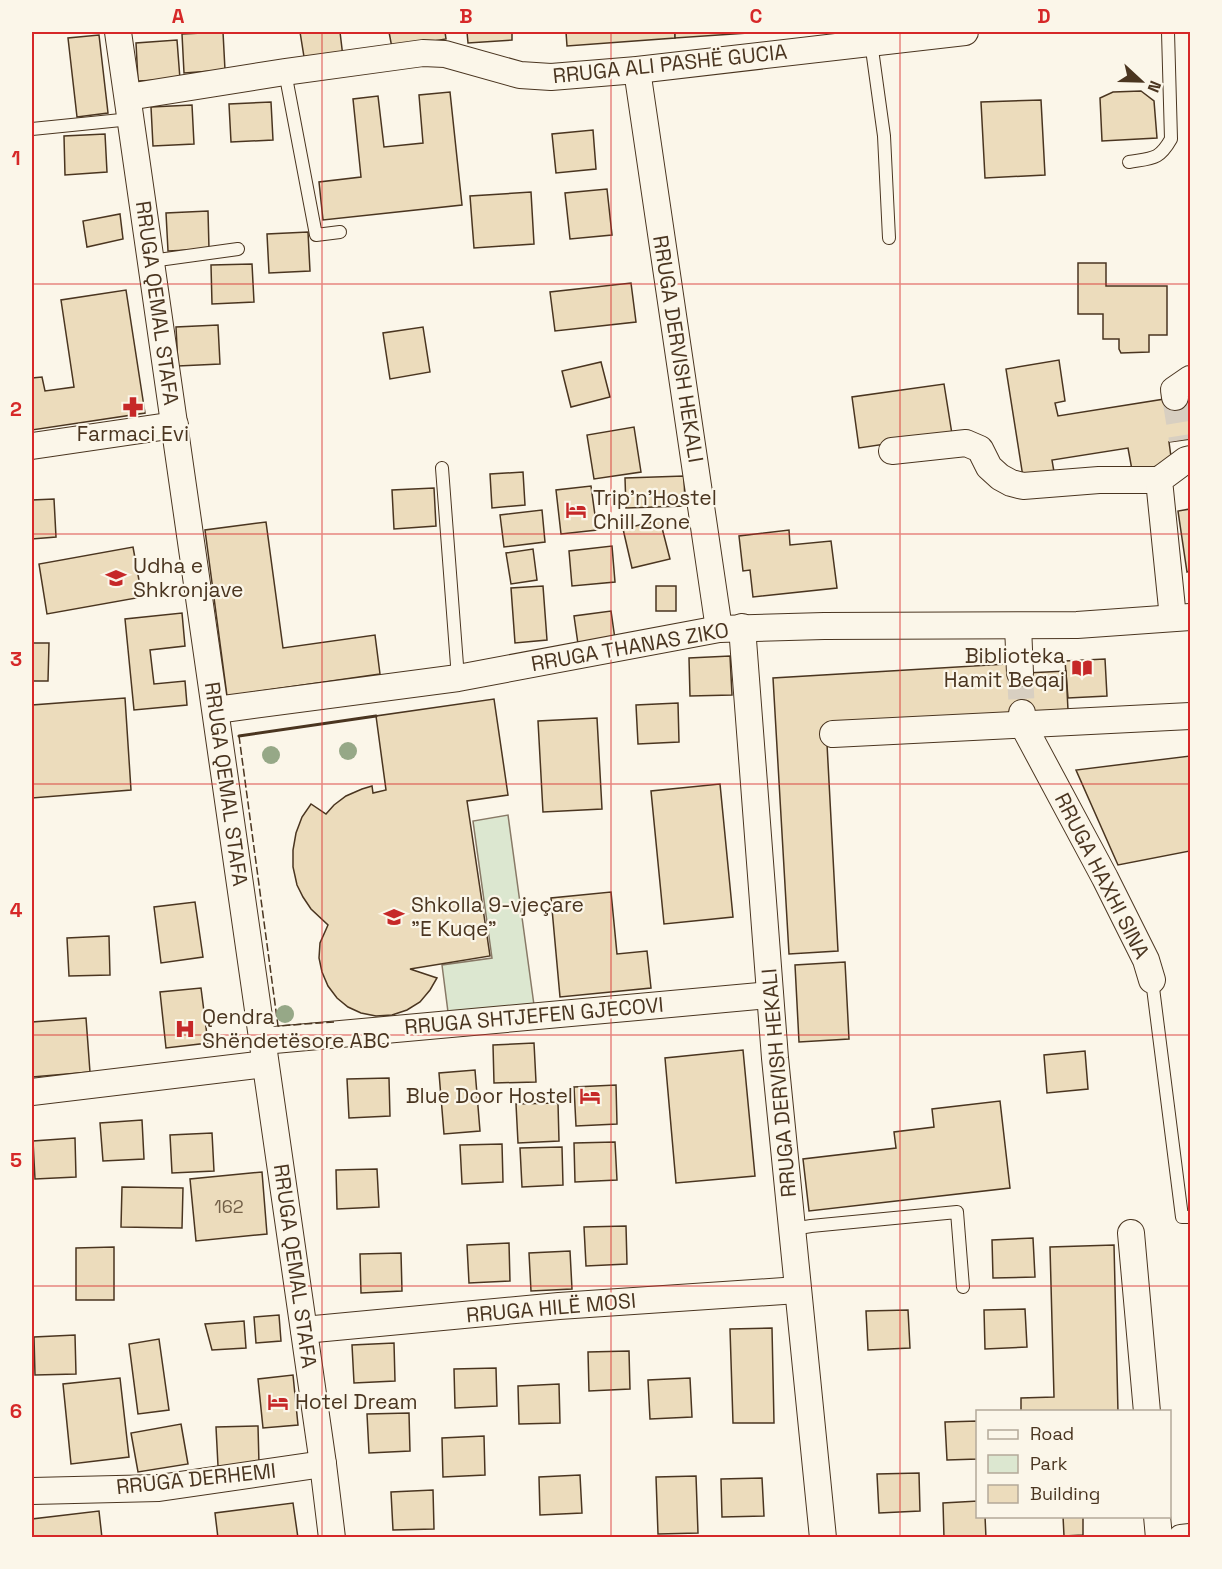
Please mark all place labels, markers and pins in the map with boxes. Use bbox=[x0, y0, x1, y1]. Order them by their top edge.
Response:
pharmacy icon: Farmaci Evi bbox=[121, 395, 145, 419]
place label: Farmaci Evi bbox=[77, 420, 189, 447]
place label: Trip'n'Hostel Chill Zone bbox=[593, 484, 717, 535]
hotel icon: Trip'n'Hostel Chill Zone bbox=[564, 498, 588, 522]
place label: Udha e Shkronjave bbox=[133, 552, 243, 603]
school or university icon: Udha e Shkronjave bbox=[104, 566, 128, 590]
place label: Biblioteka Hamit Beqaj bbox=[944, 642, 1065, 693]
library icon: Biblioteka Hamit Beqaj bbox=[1070, 656, 1094, 680]
place label: Shkolla 9-vjeçare "E Kuqe" bbox=[411, 891, 584, 942]
school or university icon: Shkolla 9-vjeçare "E Kuqe" bbox=[382, 905, 406, 929]
place label: Qendra Shëndetësore ABC bbox=[202, 1003, 390, 1054]
hospital icon: Qendra Shëndetësore ABC bbox=[173, 1017, 197, 1041]
place label: Blue Door Hostel bbox=[406, 1082, 573, 1109]
hotel icon: Blue Door Hostel bbox=[578, 1084, 602, 1108]
place label: Hotel Dream bbox=[295, 1388, 418, 1415]
hotel icon: Hotel Dream bbox=[266, 1390, 290, 1414]

